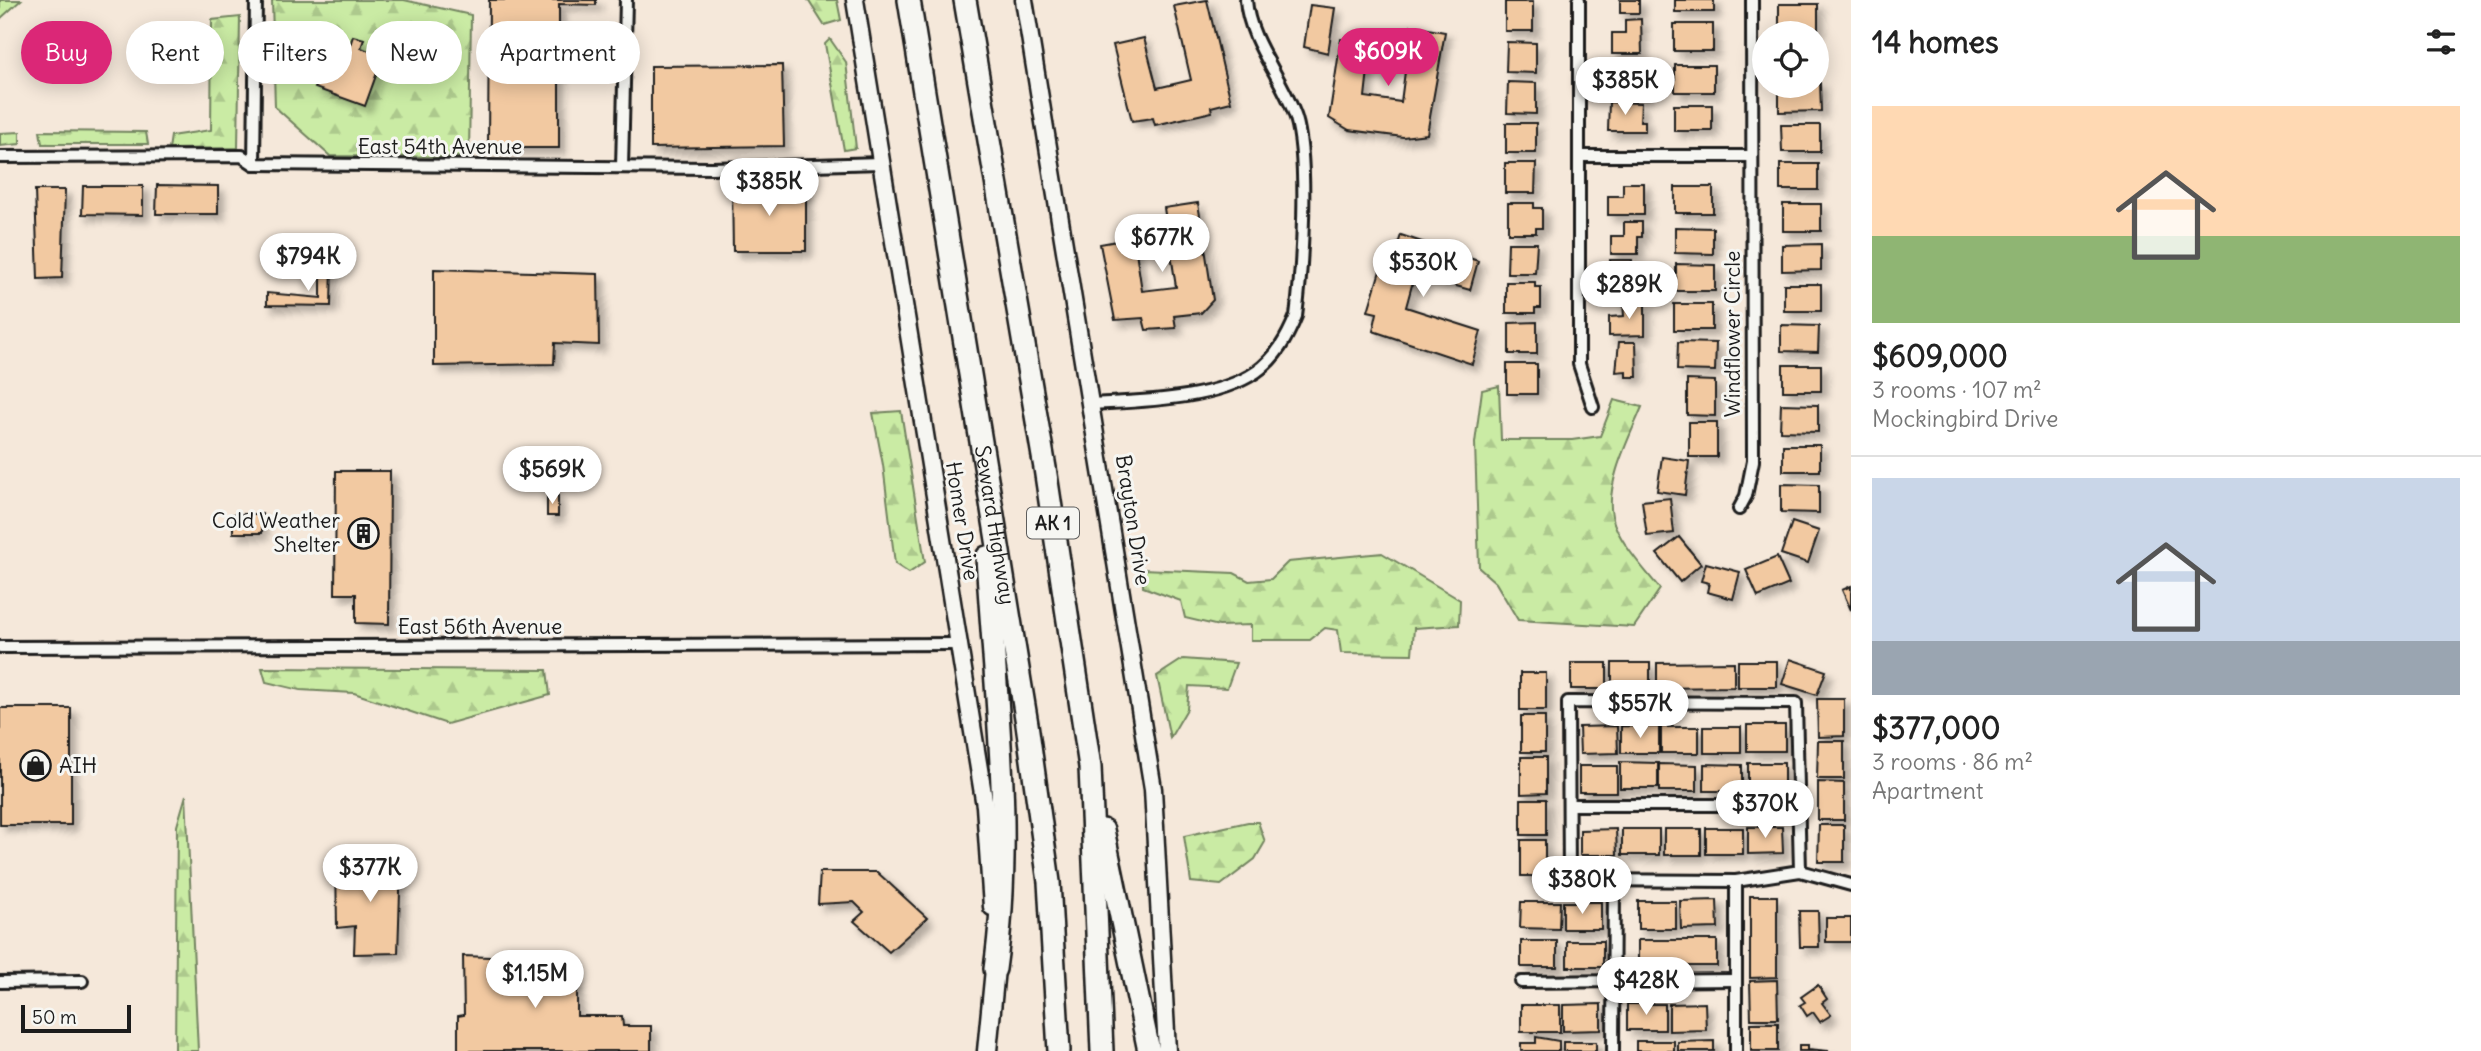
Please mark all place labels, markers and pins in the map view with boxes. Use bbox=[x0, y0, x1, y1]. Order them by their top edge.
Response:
pin: $609K bbox=[1339, 28, 1437, 88]
pin: $385K bbox=[1576, 58, 1674, 117]
pin: $385K bbox=[720, 158, 818, 218]
pin: $677K bbox=[1113, 215, 1211, 274]
pin: $794K bbox=[259, 233, 357, 293]
pin: $530K bbox=[1374, 240, 1472, 299]
pin: $289K bbox=[1580, 262, 1678, 321]
pin: $569K bbox=[503, 447, 601, 506]
place label: Cold Weather Shelter bbox=[212, 507, 340, 558]
building icon: Cold Weather Shelter bbox=[346, 516, 380, 550]
pin: $557K bbox=[1591, 680, 1689, 740]
shop icon: AIH bbox=[19, 749, 53, 783]
place label: AIH bbox=[59, 752, 97, 779]
pin: $370K bbox=[1716, 780, 1814, 840]
pin: $377K bbox=[321, 844, 419, 904]
pin: $380K bbox=[1533, 856, 1631, 916]
pin: $1.15M bbox=[478, 950, 592, 1010]
pin: $428K bbox=[1597, 958, 1695, 1017]

